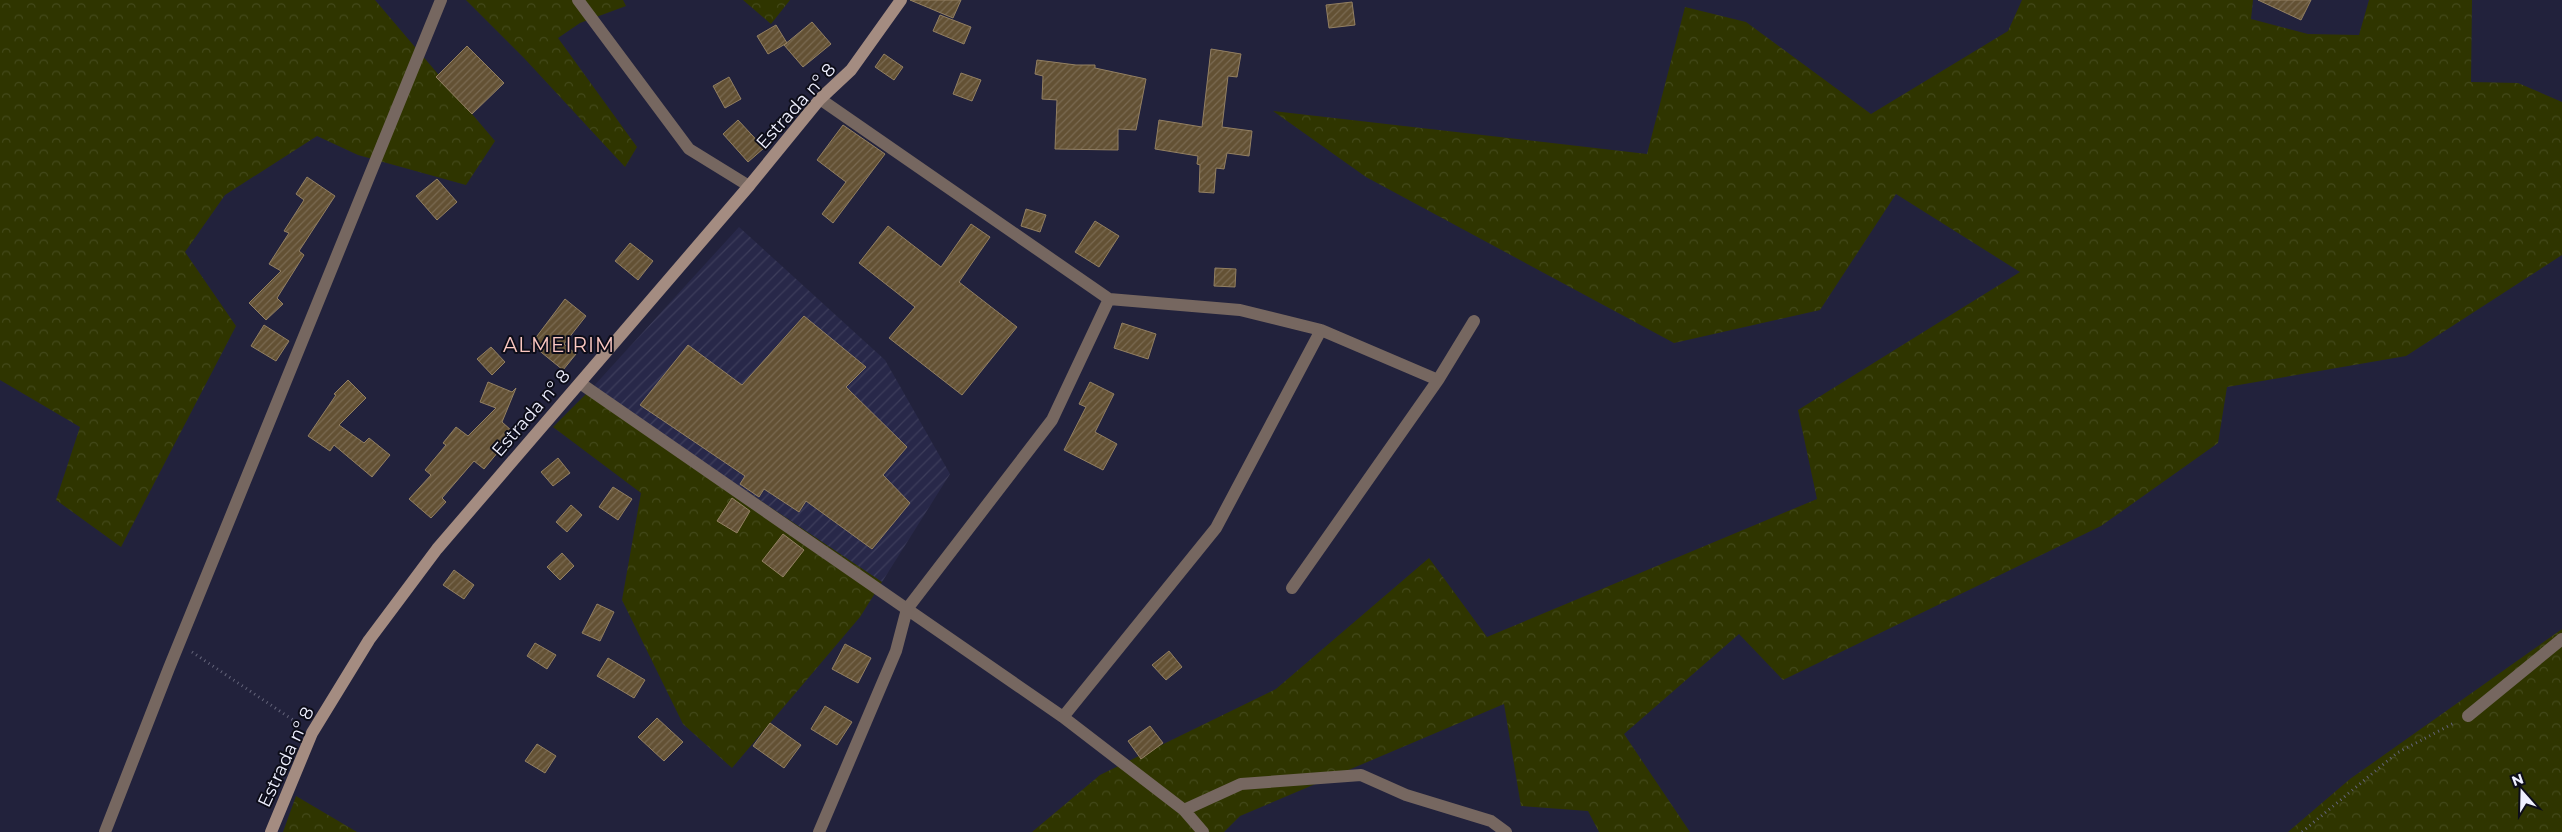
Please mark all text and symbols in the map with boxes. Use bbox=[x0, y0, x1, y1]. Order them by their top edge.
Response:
street label: Estrada nº 8 bbox=[752, 59, 840, 153]
district label: ALMEIRIM bbox=[503, 333, 615, 357]
street label: Estrada nº 8 bbox=[487, 365, 575, 461]
street label: Estrada nº 8 bbox=[253, 703, 319, 811]
north arrow bbox=[2497, 767, 2547, 817]
text: N bbox=[2509, 769, 2526, 790]

